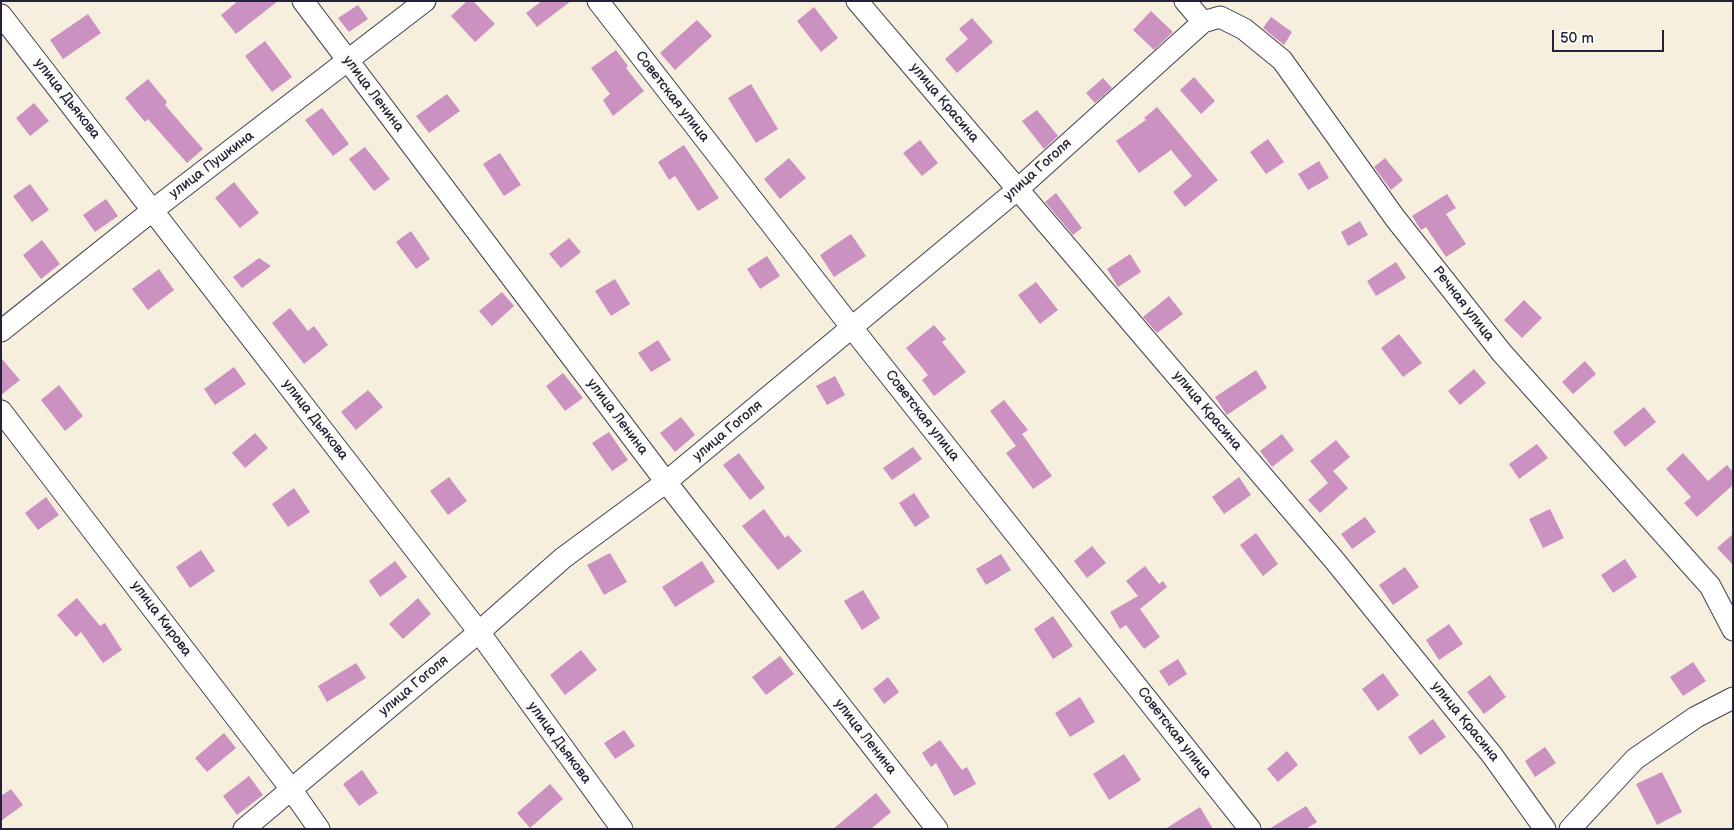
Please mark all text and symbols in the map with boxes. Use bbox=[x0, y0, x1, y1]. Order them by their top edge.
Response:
scale bar bbox=[1554, 20, 1666, 52]
text: 50 m bbox=[1560, 29, 1594, 48]
street label: Советская улица bbox=[631, 48, 713, 146]
street label: улица Ленина bbox=[339, 53, 407, 135]
street label: улица Дьякова bbox=[30, 56, 104, 142]
street label: улица Красина bbox=[906, 60, 982, 146]
street label: улица Пушкина bbox=[166, 128, 258, 202]
street label: улица Гоголя bbox=[1001, 135, 1075, 205]
street label: Речная улица bbox=[1429, 263, 1497, 345]
street label: Советская улица bbox=[881, 367, 963, 465]
street label: улица Красина bbox=[1169, 368, 1245, 454]
street label: улица Ленина bbox=[583, 376, 651, 458]
street label: улица Дьякова bbox=[278, 377, 352, 463]
street label: улица Гоголя bbox=[690, 397, 766, 465]
street label: улица Кирова bbox=[127, 578, 195, 660]
street label: улица Гоголя bbox=[376, 652, 452, 720]
street label: улица Красина bbox=[1427, 678, 1503, 766]
street label: Советская улица bbox=[1133, 684, 1215, 782]
street label: улица Ленина bbox=[830, 696, 900, 778]
street label: улица Дьякова bbox=[524, 699, 594, 787]

